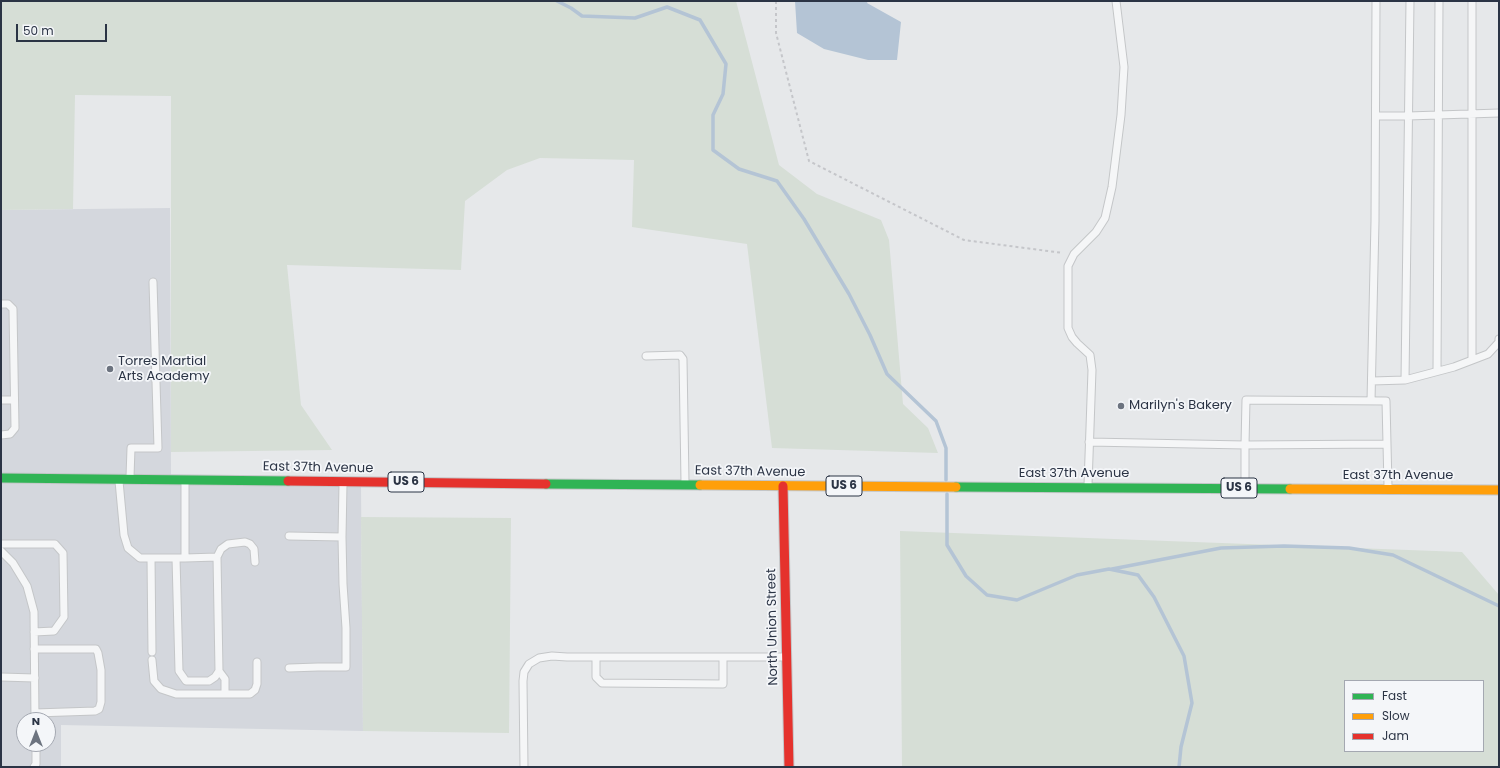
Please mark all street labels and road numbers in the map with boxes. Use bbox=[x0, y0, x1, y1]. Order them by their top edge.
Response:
street label: East 37th Avenue bbox=[263, 459, 373, 477]
street label: East 37th Avenue bbox=[695, 463, 805, 481]
street label: East 37th Avenue bbox=[1019, 466, 1129, 482]
street label: East 37th Avenue bbox=[1343, 468, 1453, 484]
road number: US 6 bbox=[388, 472, 424, 492]
road number: US 6 bbox=[826, 476, 862, 496]
road number: US 6 bbox=[1221, 478, 1257, 498]
street label: North Union Street bbox=[764, 568, 782, 686]

